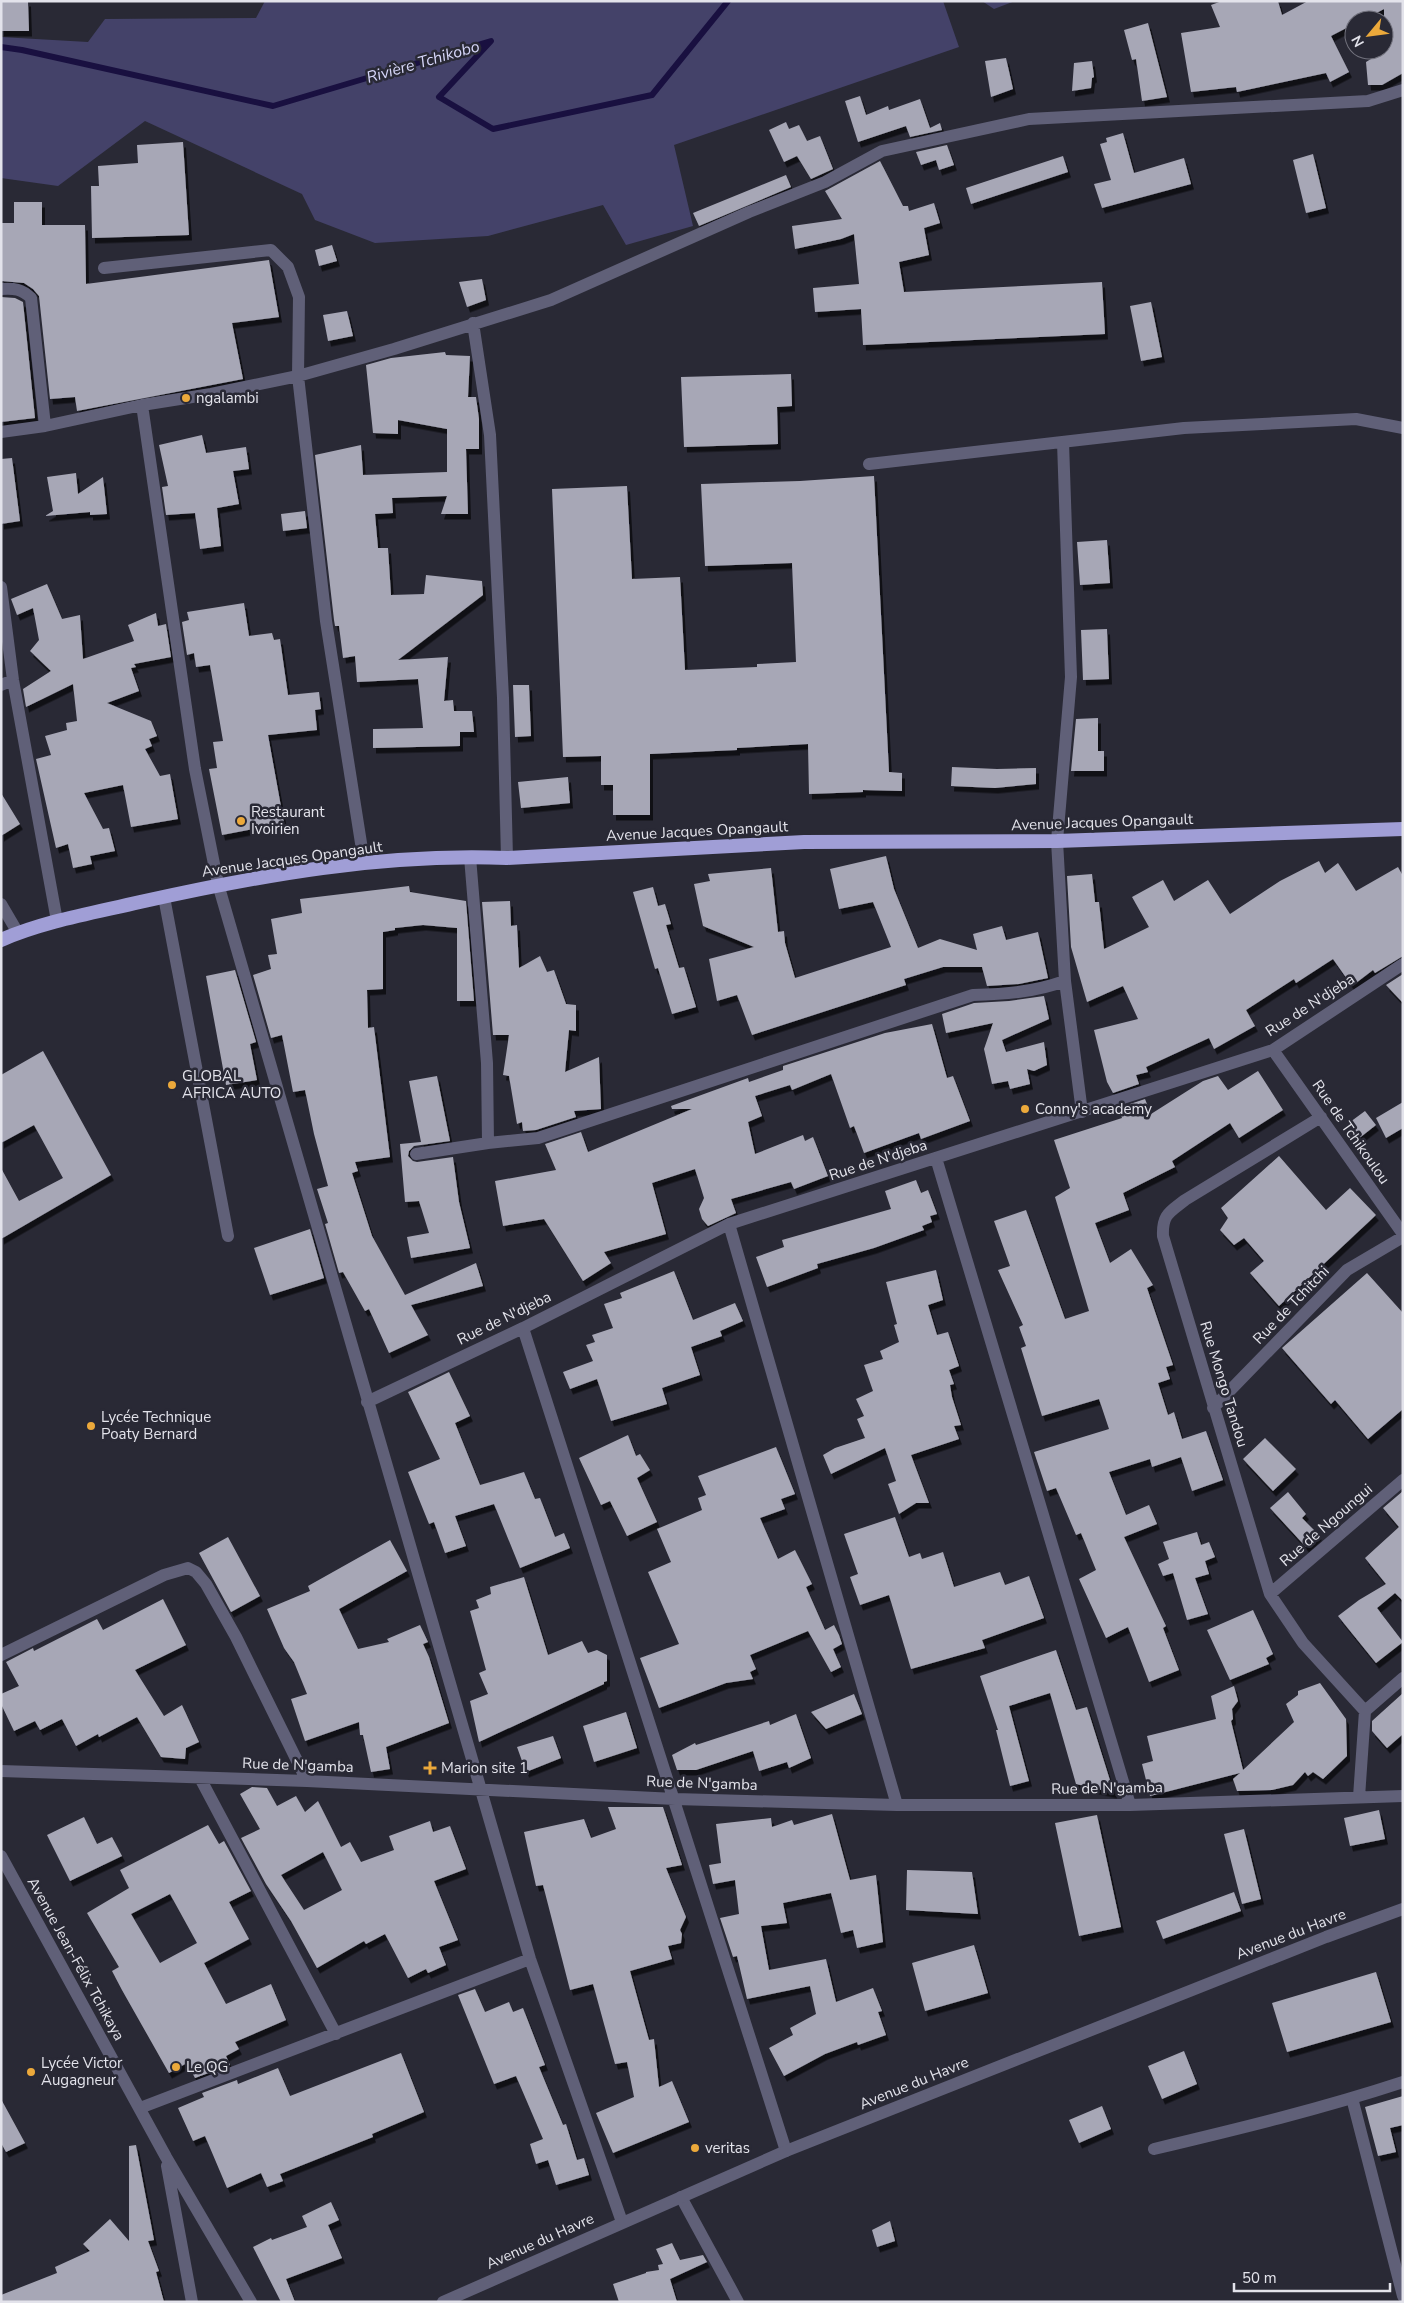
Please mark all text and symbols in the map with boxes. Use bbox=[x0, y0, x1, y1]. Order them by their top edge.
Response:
north arrow bbox=[1344, 10, 1394, 60]
text: N bbox=[1347, 32, 1369, 50]
water label: Rivière Tchikobo bbox=[364, 35, 482, 89]
place label: ngalambi bbox=[196, 388, 259, 408]
marker: ngalambi bbox=[180, 392, 192, 404]
place label: Restaurant Ivoirien bbox=[251, 802, 325, 839]
street label: Avenue Jacques Opangault bbox=[1011, 809, 1194, 835]
marker: Restaurant Ivoirien bbox=[235, 815, 247, 827]
street label: Avenue Jacques Opangault bbox=[606, 816, 789, 846]
street label: Avenue Jacques Opangault bbox=[200, 836, 384, 882]
street label: Rue de N'djeba bbox=[1262, 969, 1358, 1041]
place label: GLOBAL AFRICA AUTO bbox=[182, 1066, 281, 1103]
street label: Rue de Tchikoulou bbox=[1308, 1076, 1394, 1188]
marker: GLOBAL AFRICA AUTO bbox=[166, 1079, 178, 1091]
place label: Conny's academy bbox=[1035, 1099, 1152, 1119]
marker: Conny's academy bbox=[1019, 1103, 1031, 1115]
street label: Rue de N'djeba bbox=[826, 1135, 930, 1185]
street label: Rue de Tchitchi bbox=[1248, 1261, 1334, 1349]
street label: Rue de N'djeba bbox=[454, 1287, 554, 1349]
street label: Rue Mongo Tandou bbox=[1195, 1319, 1253, 1449]
place label: Lycée Technique Poaty Bernard bbox=[101, 1407, 211, 1444]
marker: Lycée Technique Poaty Bernard bbox=[85, 1420, 97, 1432]
street label: Rue de Ngoungui bbox=[1275, 1479, 1377, 1571]
street label: Rue de N'gamba bbox=[242, 1753, 354, 1777]
place label: Marion site 1 bbox=[441, 1758, 528, 1778]
marker: Marion site 1 bbox=[423, 1761, 437, 1775]
street label: Rue de N'gamba bbox=[646, 1771, 758, 1795]
street label: Rue de N'gamba bbox=[1051, 1777, 1163, 1799]
street label: Avenue Jean-Félix Tchikaya bbox=[23, 1874, 129, 2044]
street label: Avenue du Havre bbox=[1233, 1904, 1349, 1964]
street label: Avenue du Havre bbox=[856, 2052, 972, 2114]
place label: Lycée Victor Augagneur bbox=[41, 2053, 123, 2090]
place label: Le QG bbox=[186, 2057, 228, 2077]
marker: Le QG bbox=[170, 2061, 182, 2073]
marker: Lycée Victor Augagneur bbox=[25, 2066, 37, 2078]
place label: veritas bbox=[705, 2138, 750, 2158]
marker: veritas bbox=[689, 2142, 701, 2154]
street label: Avenue du Havre bbox=[483, 2208, 597, 2274]
scale bar bbox=[1234, 2260, 1390, 2292]
text: 50 m bbox=[1242, 2268, 1277, 2288]

